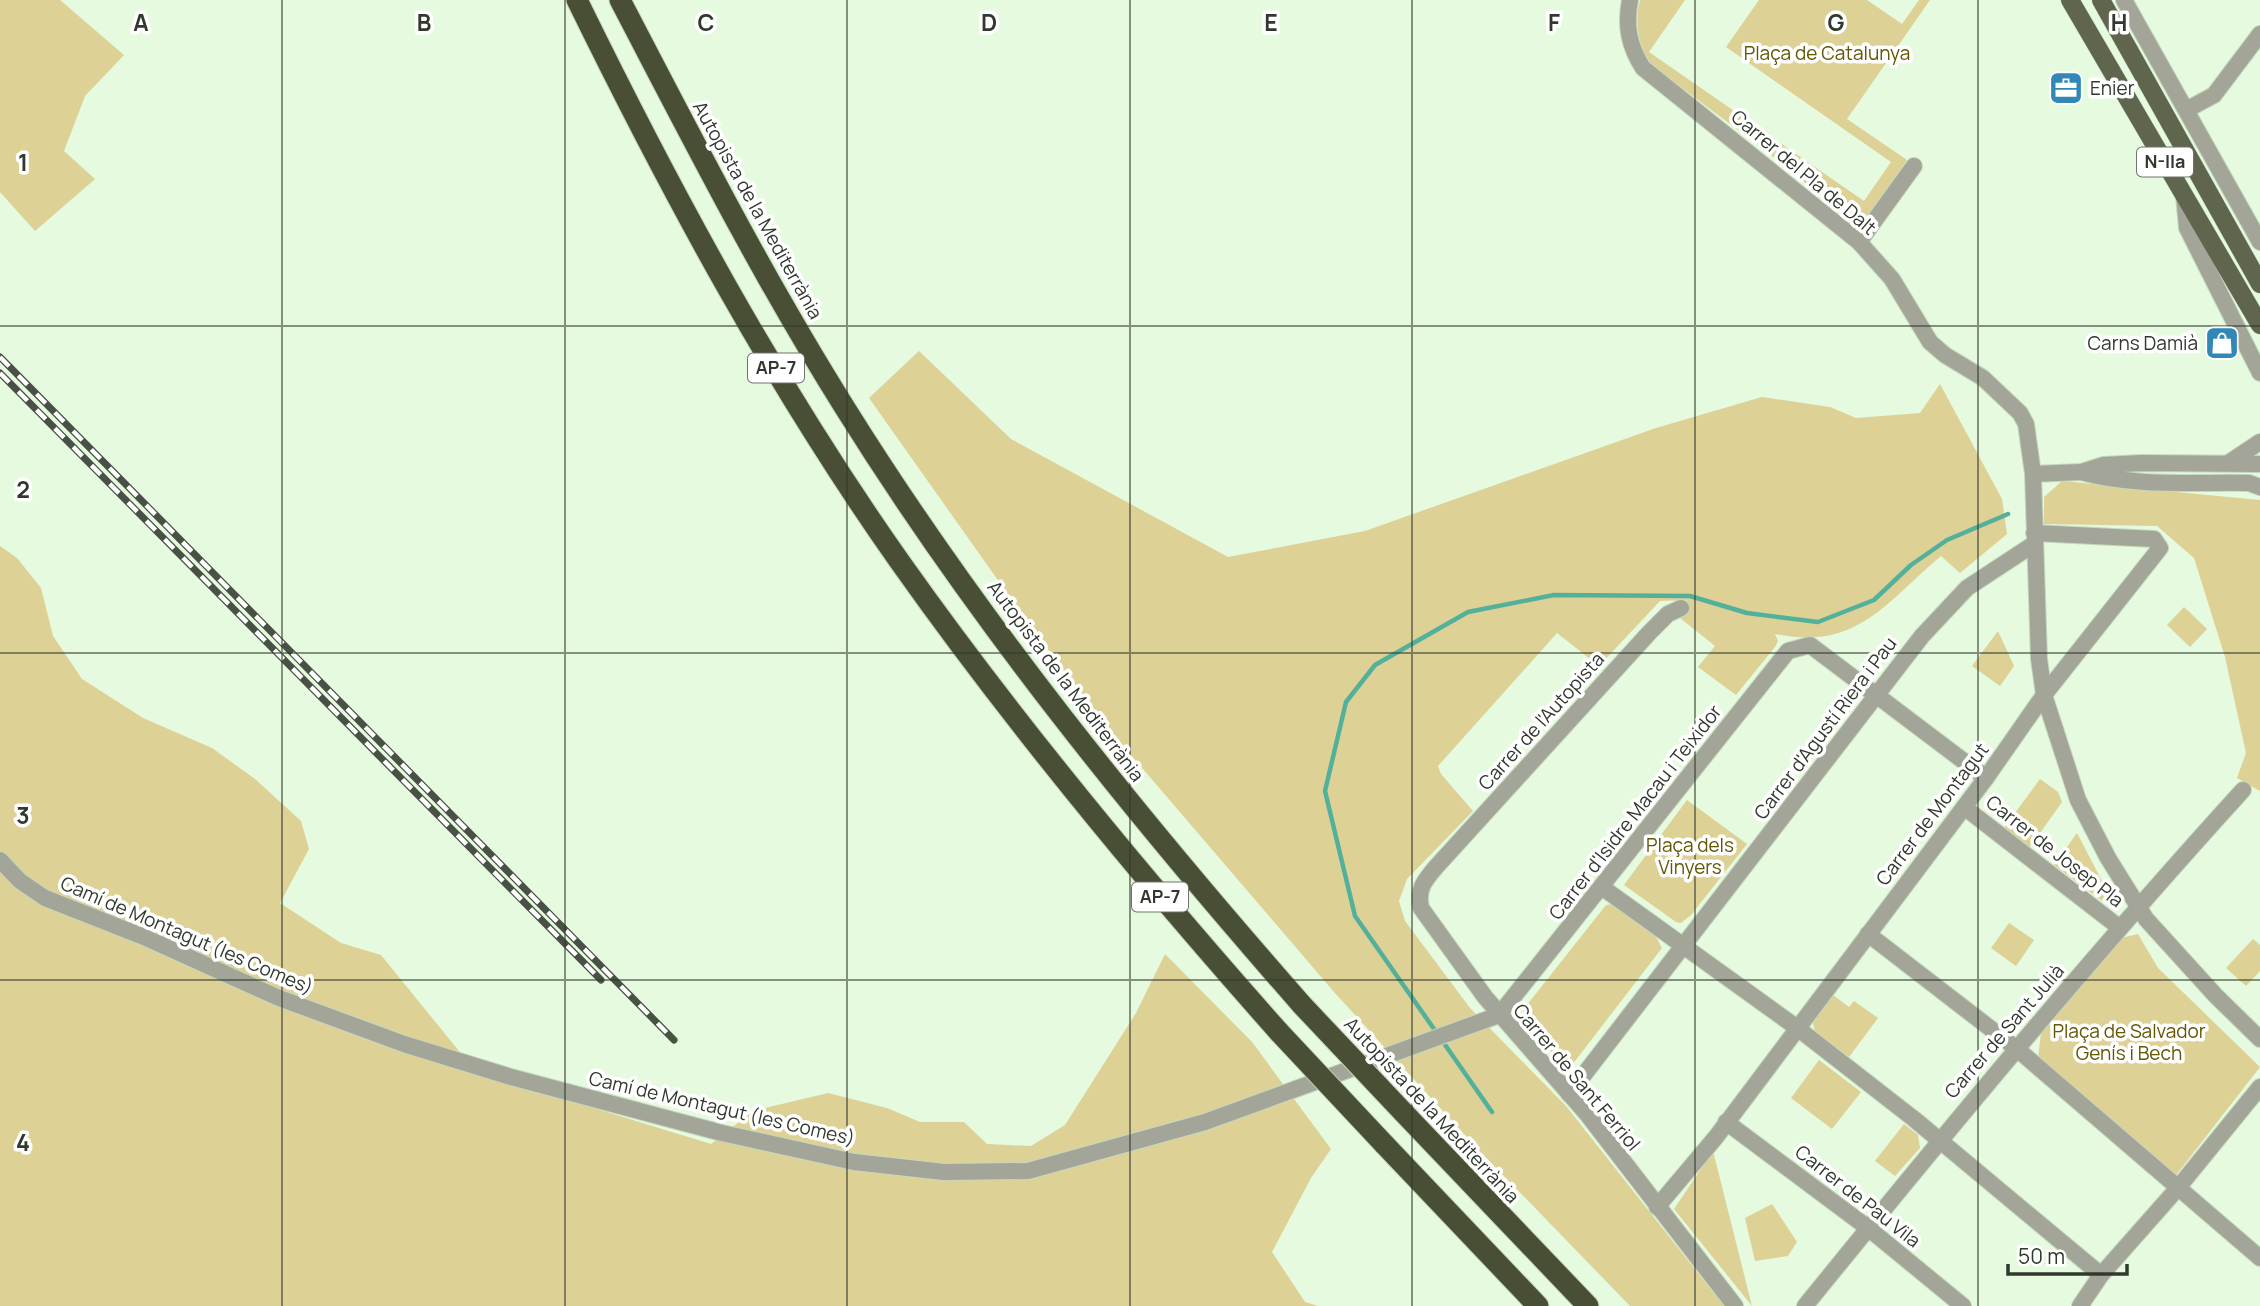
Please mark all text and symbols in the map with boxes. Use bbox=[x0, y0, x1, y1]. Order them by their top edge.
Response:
text: A bbox=[133, 6, 149, 38]
text: B bbox=[417, 6, 431, 38]
text: C bbox=[698, 6, 715, 38]
text: D bbox=[981, 6, 997, 38]
text: E bbox=[1264, 6, 1278, 38]
text: F bbox=[1548, 6, 1560, 38]
text: G bbox=[1828, 6, 1845, 38]
text: H bbox=[2111, 6, 2127, 38]
park label: Plaça de Catalunya bbox=[1744, 40, 1910, 66]
office icon: Enier bbox=[2047, 69, 2085, 107]
place label: Enier bbox=[2090, 75, 2135, 101]
street label: Autopista de la Mediterrània bbox=[687, 96, 829, 324]
street label: Carrer del Pla de Dalt bbox=[1726, 104, 1882, 240]
text: 1 bbox=[18, 146, 28, 178]
road number: N-IIa bbox=[2137, 148, 2193, 176]
shop icon: Carns Damià bbox=[2203, 324, 2241, 362]
place label: Carns Damià bbox=[2088, 330, 2198, 356]
road number: AP-7 bbox=[748, 354, 804, 382]
text: 2 bbox=[16, 473, 30, 505]
street label: Autopista de la Mediterrània bbox=[982, 575, 1150, 787]
street label: Carrer d'Agustí Riera i Pau bbox=[1748, 631, 1902, 825]
street label: Carrer de l'Autopista bbox=[1472, 647, 1610, 795]
street label: Carrer d'Isidre Macau i Teixidor bbox=[1543, 699, 1727, 925]
street label: Carrer de Montagut bbox=[1870, 737, 1994, 891]
street label: Carrer de Josep Pla bbox=[1981, 789, 2129, 913]
text: 3 bbox=[16, 799, 30, 831]
park label: Plaça dels Vinyers bbox=[1646, 832, 1734, 880]
street label: Camí de Montagut (les Comes) bbox=[57, 870, 317, 1000]
road number: AP-7 bbox=[1132, 882, 1188, 912]
street label: Carrer de Sant Julià bbox=[1938, 958, 2070, 1104]
street label: Carrer de Sant Ferriol bbox=[1508, 998, 1646, 1156]
street label: Autopista de la Mediterrània bbox=[1339, 1011, 1525, 1209]
park label: Plaça de Salvador Genís i Bech bbox=[2052, 1018, 2206, 1066]
street label: Camí de Montagut (les Comes) bbox=[586, 1065, 858, 1151]
text: 4 bbox=[16, 1126, 30, 1158]
street label: Carrer de Pau Vila bbox=[1790, 1139, 1926, 1253]
scale bar bbox=[2008, 1232, 2127, 1276]
text: 50 m bbox=[2018, 1242, 2065, 1270]

